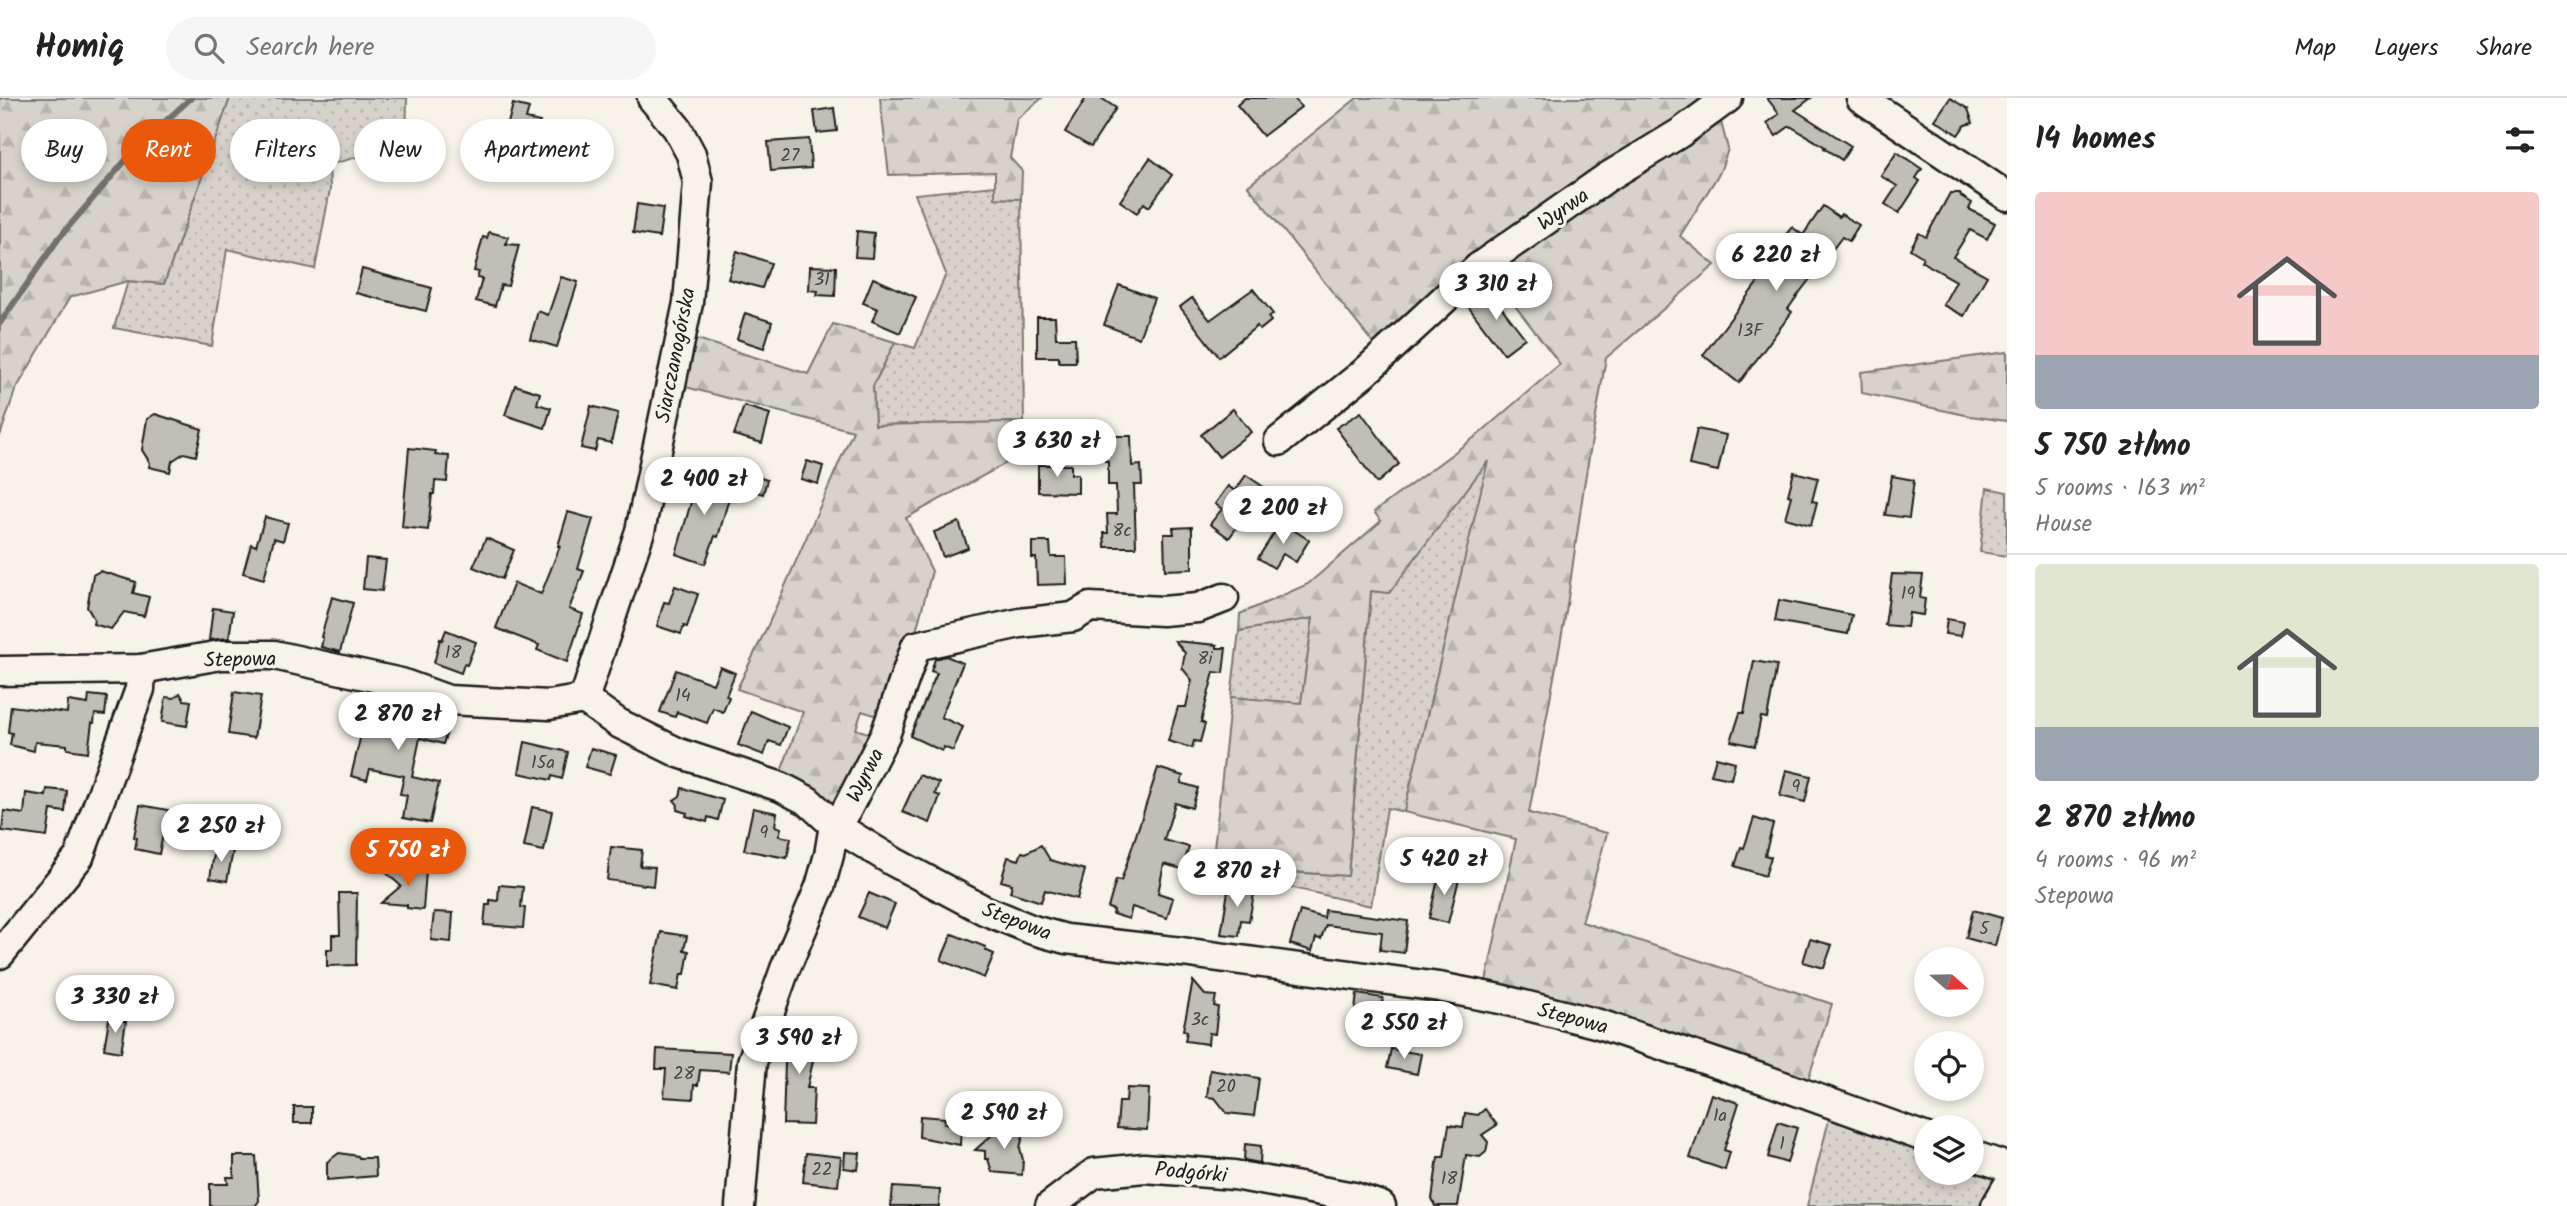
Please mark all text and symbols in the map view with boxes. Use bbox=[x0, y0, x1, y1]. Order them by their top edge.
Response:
search box bbox=[166, 17, 656, 80]
text: Homiq bbox=[35, 22, 124, 75]
text: Search here bbox=[246, 27, 374, 69]
icon: search bbox=[190, 29, 228, 67]
text: Map bbox=[2294, 29, 2336, 68]
text: Layers bbox=[2374, 29, 2438, 68]
text: Share bbox=[2476, 29, 2532, 68]
text: 14 homes bbox=[2035, 116, 2156, 164]
chip: Buy bbox=[21, 119, 107, 182]
chip: Rent bbox=[121, 119, 216, 182]
chip: Filters bbox=[230, 119, 340, 182]
chip: New bbox=[354, 119, 446, 182]
chip: Apartment bbox=[460, 119, 614, 182]
icon: filters bbox=[2501, 121, 2539, 159]
house number: 27 bbox=[781, 142, 800, 171]
street label: Wyrwa bbox=[1531, 180, 1597, 240]
pin: 6 220 zł bbox=[1704, 234, 1848, 293]
text: 6 220 zł bbox=[1732, 238, 1820, 274]
icon: home bbox=[2224, 238, 2350, 364]
pin: 3 310 zł bbox=[1424, 262, 1568, 322]
house number: 31 bbox=[814, 266, 830, 295]
text: 3 310 zł bbox=[1455, 267, 1537, 303]
street label: Siarczanogórska bbox=[647, 285, 706, 426]
house number: 13F bbox=[1737, 317, 1764, 346]
pin: 3 630 zł bbox=[985, 420, 1129, 479]
text: 5 750 zł/mo bbox=[2035, 423, 2191, 471]
text: 3 630 zł bbox=[1014, 424, 1101, 460]
pin: 2 400 zł bbox=[632, 458, 776, 517]
text: 2 400 zł bbox=[660, 462, 748, 498]
text: 5 rooms · 163 m² bbox=[2035, 471, 2205, 507]
pin: 2 200 zł bbox=[1211, 486, 1355, 546]
text: 2 200 zł bbox=[1239, 491, 1327, 527]
text: House bbox=[2035, 507, 2092, 543]
house number: 8c bbox=[1113, 517, 1131, 546]
house number: 19 bbox=[1901, 580, 1915, 609]
icon: home bbox=[2224, 610, 2350, 736]
house number: 18 bbox=[445, 639, 461, 668]
street label: Stepowa bbox=[204, 643, 276, 678]
house number: 8i bbox=[1197, 645, 1213, 674]
house number: 14 bbox=[675, 682, 691, 711]
pin: 2 870 zł bbox=[326, 692, 470, 752]
text: 2 870 zł bbox=[354, 697, 442, 733]
street label: Wyrwa bbox=[839, 743, 894, 809]
house number: 15a bbox=[531, 749, 555, 778]
house number: 9 bbox=[1792, 773, 1801, 802]
text: 2 870 zł/mo bbox=[2035, 795, 2195, 843]
pin: 2 250 zł bbox=[149, 804, 293, 864]
text: 2 250 zł bbox=[177, 809, 265, 845]
house number: 9 bbox=[760, 819, 769, 848]
pin: 5 750 zł bbox=[336, 828, 480, 888]
text: 5 750 zł bbox=[366, 833, 450, 869]
pin: 5 420 zł bbox=[1372, 838, 1516, 897]
text: 5 420 zł bbox=[1401, 842, 1487, 878]
text: 4 rooms · 96 m² bbox=[2035, 843, 2196, 879]
pin: 2 870 zł bbox=[1165, 850, 1309, 909]
text: 2 870 zł bbox=[1193, 854, 1281, 890]
text: Stepowa bbox=[2035, 879, 2114, 915]
street label: Stepowa bbox=[977, 894, 1056, 951]
house number: 5 bbox=[1979, 915, 1990, 944]
north arrow bbox=[1914, 947, 1984, 1017]
map controls bbox=[1914, 947, 1984, 1185]
pin: 3 330 zł bbox=[43, 976, 187, 1035]
text: 3 330 zł bbox=[71, 980, 159, 1016]
street label: Stepowa bbox=[1533, 994, 1612, 1045]
pin: 2 550 zł bbox=[1332, 1002, 1476, 1061]
house number: 3c bbox=[1191, 1006, 1209, 1035]
text: 2 550 zł bbox=[1361, 1006, 1447, 1042]
pin: 3 590 zł bbox=[727, 1016, 871, 1076]
text: 3 590 zł bbox=[756, 1021, 842, 1057]
button: locate bbox=[1914, 1031, 1984, 1101]
house number: 28 bbox=[673, 1060, 695, 1089]
house number: 20 bbox=[1216, 1073, 1236, 1102]
pin: 2 590 zł bbox=[932, 1091, 1076, 1151]
text: 2 590 zł bbox=[961, 1096, 1047, 1132]
house number: 1a bbox=[1713, 1102, 1727, 1131]
button: layers bbox=[1914, 1115, 1984, 1185]
house number: 1 bbox=[1779, 1130, 1785, 1159]
street label: Podgórki bbox=[1153, 1154, 1229, 1193]
house number: 22 bbox=[812, 1156, 832, 1185]
house number: 18 bbox=[1441, 1165, 1457, 1194]

